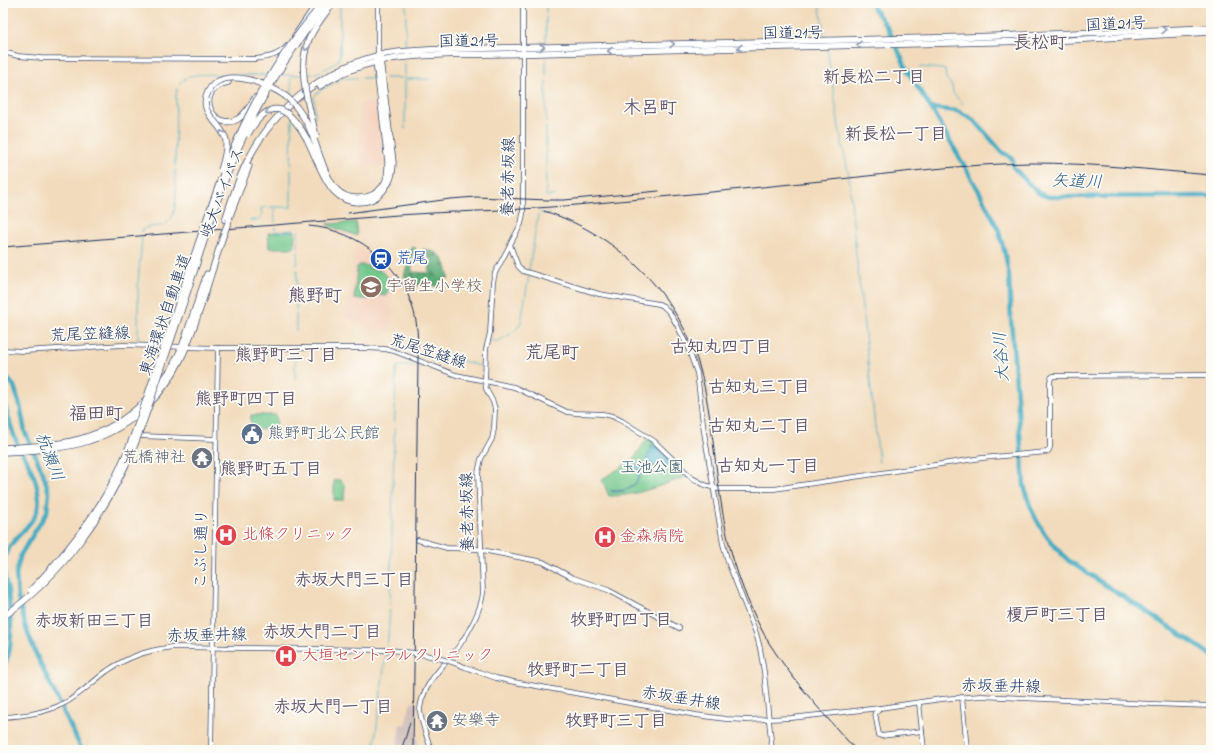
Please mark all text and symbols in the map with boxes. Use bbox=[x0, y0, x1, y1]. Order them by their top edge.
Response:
street label: 国道21号 bbox=[1085, 11, 1147, 39]
street label: 国道21号 bbox=[762, 21, 824, 47]
one-way arrow bbox=[1161, 25, 1167, 34]
street label: 国道21号 bbox=[438, 29, 500, 55]
district label: 長松町 bbox=[1013, 31, 1067, 57]
one-way arrow bbox=[669, 40, 675, 48]
one-way arrow bbox=[856, 41, 862, 49]
one-way arrow bbox=[539, 43, 545, 51]
one-way arrow bbox=[302, 44, 311, 51]
one-way arrow bbox=[737, 44, 743, 53]
one-way arrow bbox=[607, 47, 613, 56]
district label: 新長松二丁目 bbox=[823, 65, 925, 90]
district label: 木呂町 bbox=[623, 96, 677, 122]
one-way arrow bbox=[265, 108, 272, 116]
district label: 新長松一丁目 bbox=[845, 122, 947, 147]
one-way arrow bbox=[219, 130, 227, 137]
street label: 養老赤坂線 bbox=[496, 137, 522, 217]
street label: 岐大バイパス bbox=[195, 144, 251, 242]
water label: 矢道川 bbox=[1051, 169, 1103, 195]
station icon: 荒尾 bbox=[368, 246, 394, 272]
place label: 荒尾 bbox=[396, 247, 428, 271]
street label: 東海環状自動車道 bbox=[134, 251, 198, 379]
school or university icon: 宇留生小学校 bbox=[358, 274, 384, 300]
place label: 宇留生小学校 bbox=[386, 275, 482, 299]
district label: 熊野町 bbox=[288, 284, 342, 310]
street label: 荒尾笠縫線 bbox=[50, 322, 130, 348]
street label: 荒尾笠縫線 bbox=[386, 328, 470, 376]
water label: 大谷川 bbox=[988, 331, 1016, 383]
district label: 古知丸四丁目 bbox=[670, 335, 772, 360]
district label: 荒尾町 bbox=[525, 341, 579, 367]
district label: 熊野町三丁目 bbox=[235, 343, 337, 368]
district label: 古知丸三丁目 bbox=[708, 375, 810, 400]
district label: 熊野町四丁目 bbox=[195, 387, 297, 412]
district label: 福田町 bbox=[69, 402, 123, 428]
district label: 古知丸二丁目 bbox=[708, 414, 810, 439]
public building icon: 熊野町北公民館 bbox=[239, 421, 265, 447]
place label: 熊野町北公民館 bbox=[268, 422, 380, 446]
water label: 杭瀬川 bbox=[28, 429, 70, 485]
temple icon: 荒橋神社 bbox=[189, 445, 215, 471]
place label: 荒橋神社 bbox=[122, 446, 186, 470]
district label: 古知丸一丁目 bbox=[717, 454, 819, 479]
park label: 玉池公園 bbox=[620, 456, 684, 480]
district label: 熊野町五丁目 bbox=[220, 457, 322, 482]
street label: 養老赤坂線 bbox=[455, 472, 481, 552]
street label: こぶし通り bbox=[189, 509, 215, 589]
hospital icon: 北條クリニック bbox=[213, 522, 239, 548]
place label: 北條クリニック bbox=[242, 523, 354, 547]
hospital icon: 金森病院 bbox=[592, 524, 618, 550]
place label: 金森病院 bbox=[620, 525, 684, 549]
district label: 赤坂大門三丁目 bbox=[295, 568, 414, 593]
district label: 榎戸町三丁目 bbox=[1006, 603, 1108, 628]
district label: 牧野町四丁目 bbox=[570, 608, 672, 633]
district label: 赤坂新田三丁目 bbox=[35, 609, 154, 634]
district label: 赤坂大門二丁目 bbox=[263, 620, 382, 645]
street label: 赤坂垂井線 bbox=[167, 623, 247, 649]
hospital icon: 大垣セントラルクリニック bbox=[273, 643, 299, 669]
place label: 大垣セントラルクリニック bbox=[302, 644, 493, 668]
district label: 牧野町二丁目 bbox=[527, 658, 629, 683]
street label: 赤坂垂井線 bbox=[961, 674, 1041, 700]
street label: 赤坂垂井線 bbox=[640, 681, 722, 717]
district label: 赤坂大門一丁目 bbox=[274, 695, 393, 720]
temple icon: 安樂寺 bbox=[424, 708, 450, 734]
place label: 安樂寺 bbox=[452, 709, 500, 733]
district label: 牧野町三丁目 bbox=[565, 709, 667, 734]

